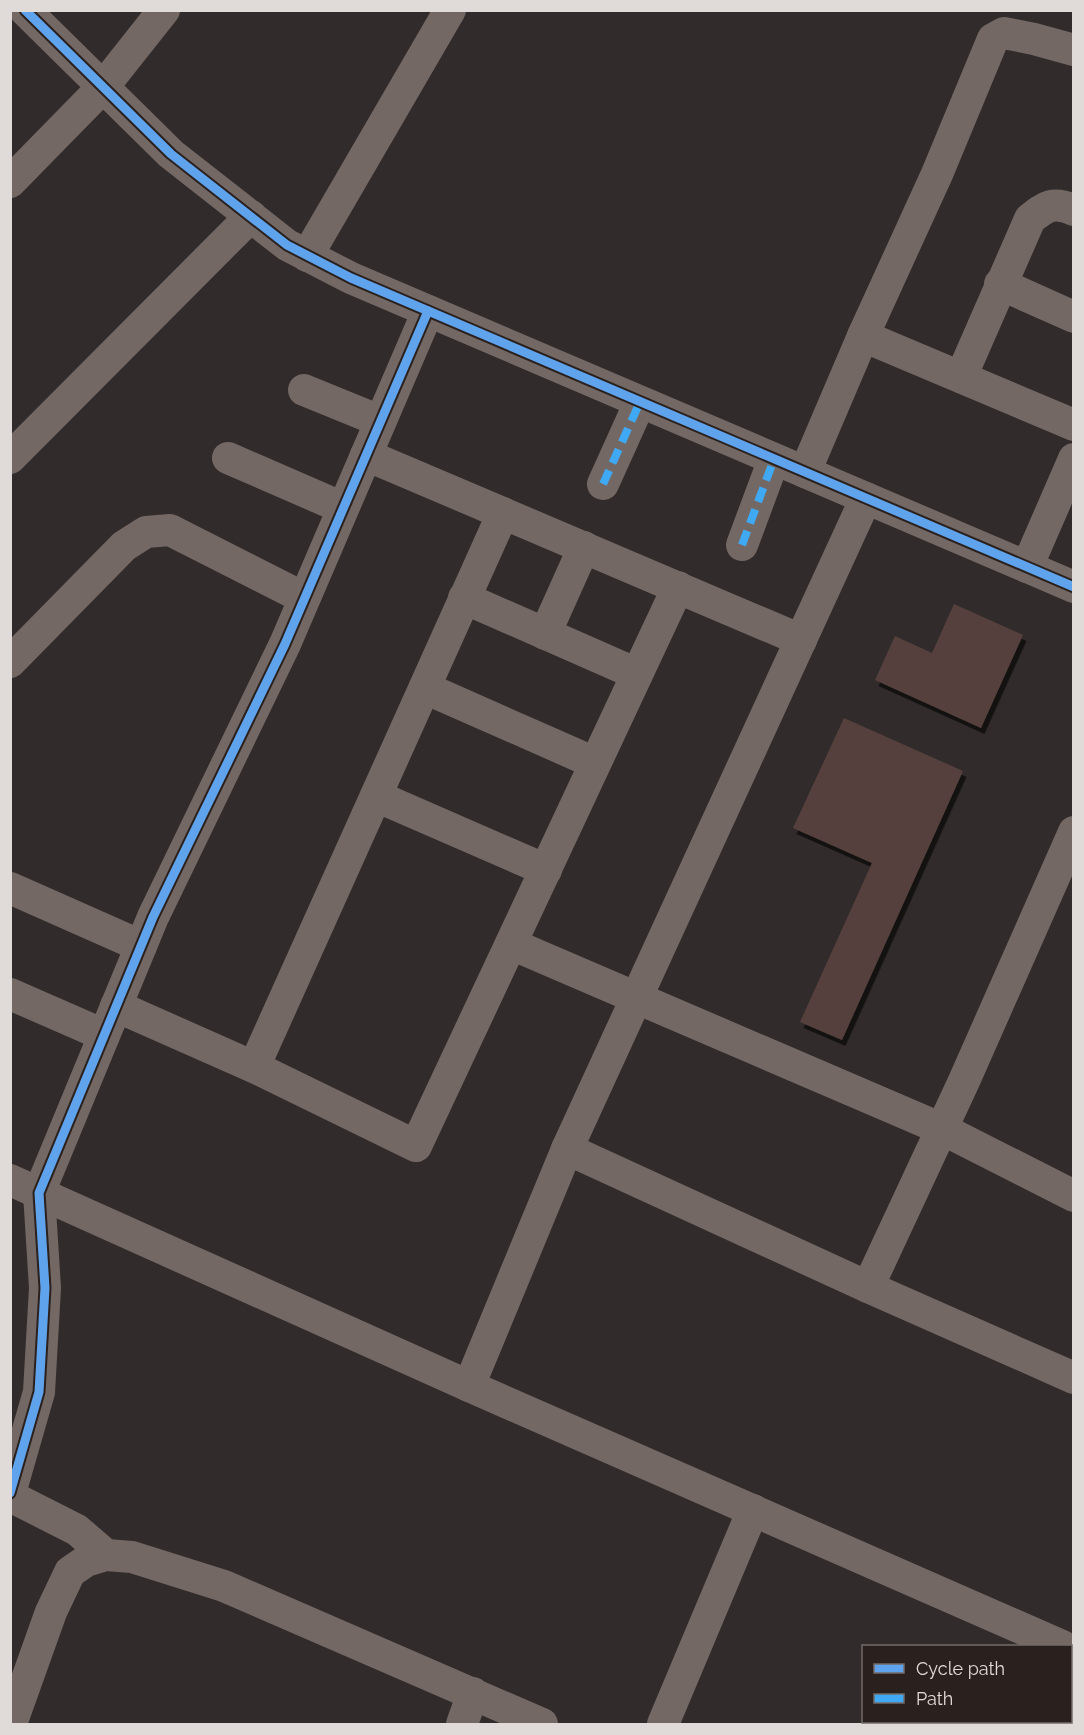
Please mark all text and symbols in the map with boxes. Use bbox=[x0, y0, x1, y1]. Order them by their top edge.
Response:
legend bbox=[862, 1645, 1072, 1723]
text: Cycle path bbox=[916, 1658, 1005, 1679]
text: Path bbox=[916, 1688, 953, 1709]

